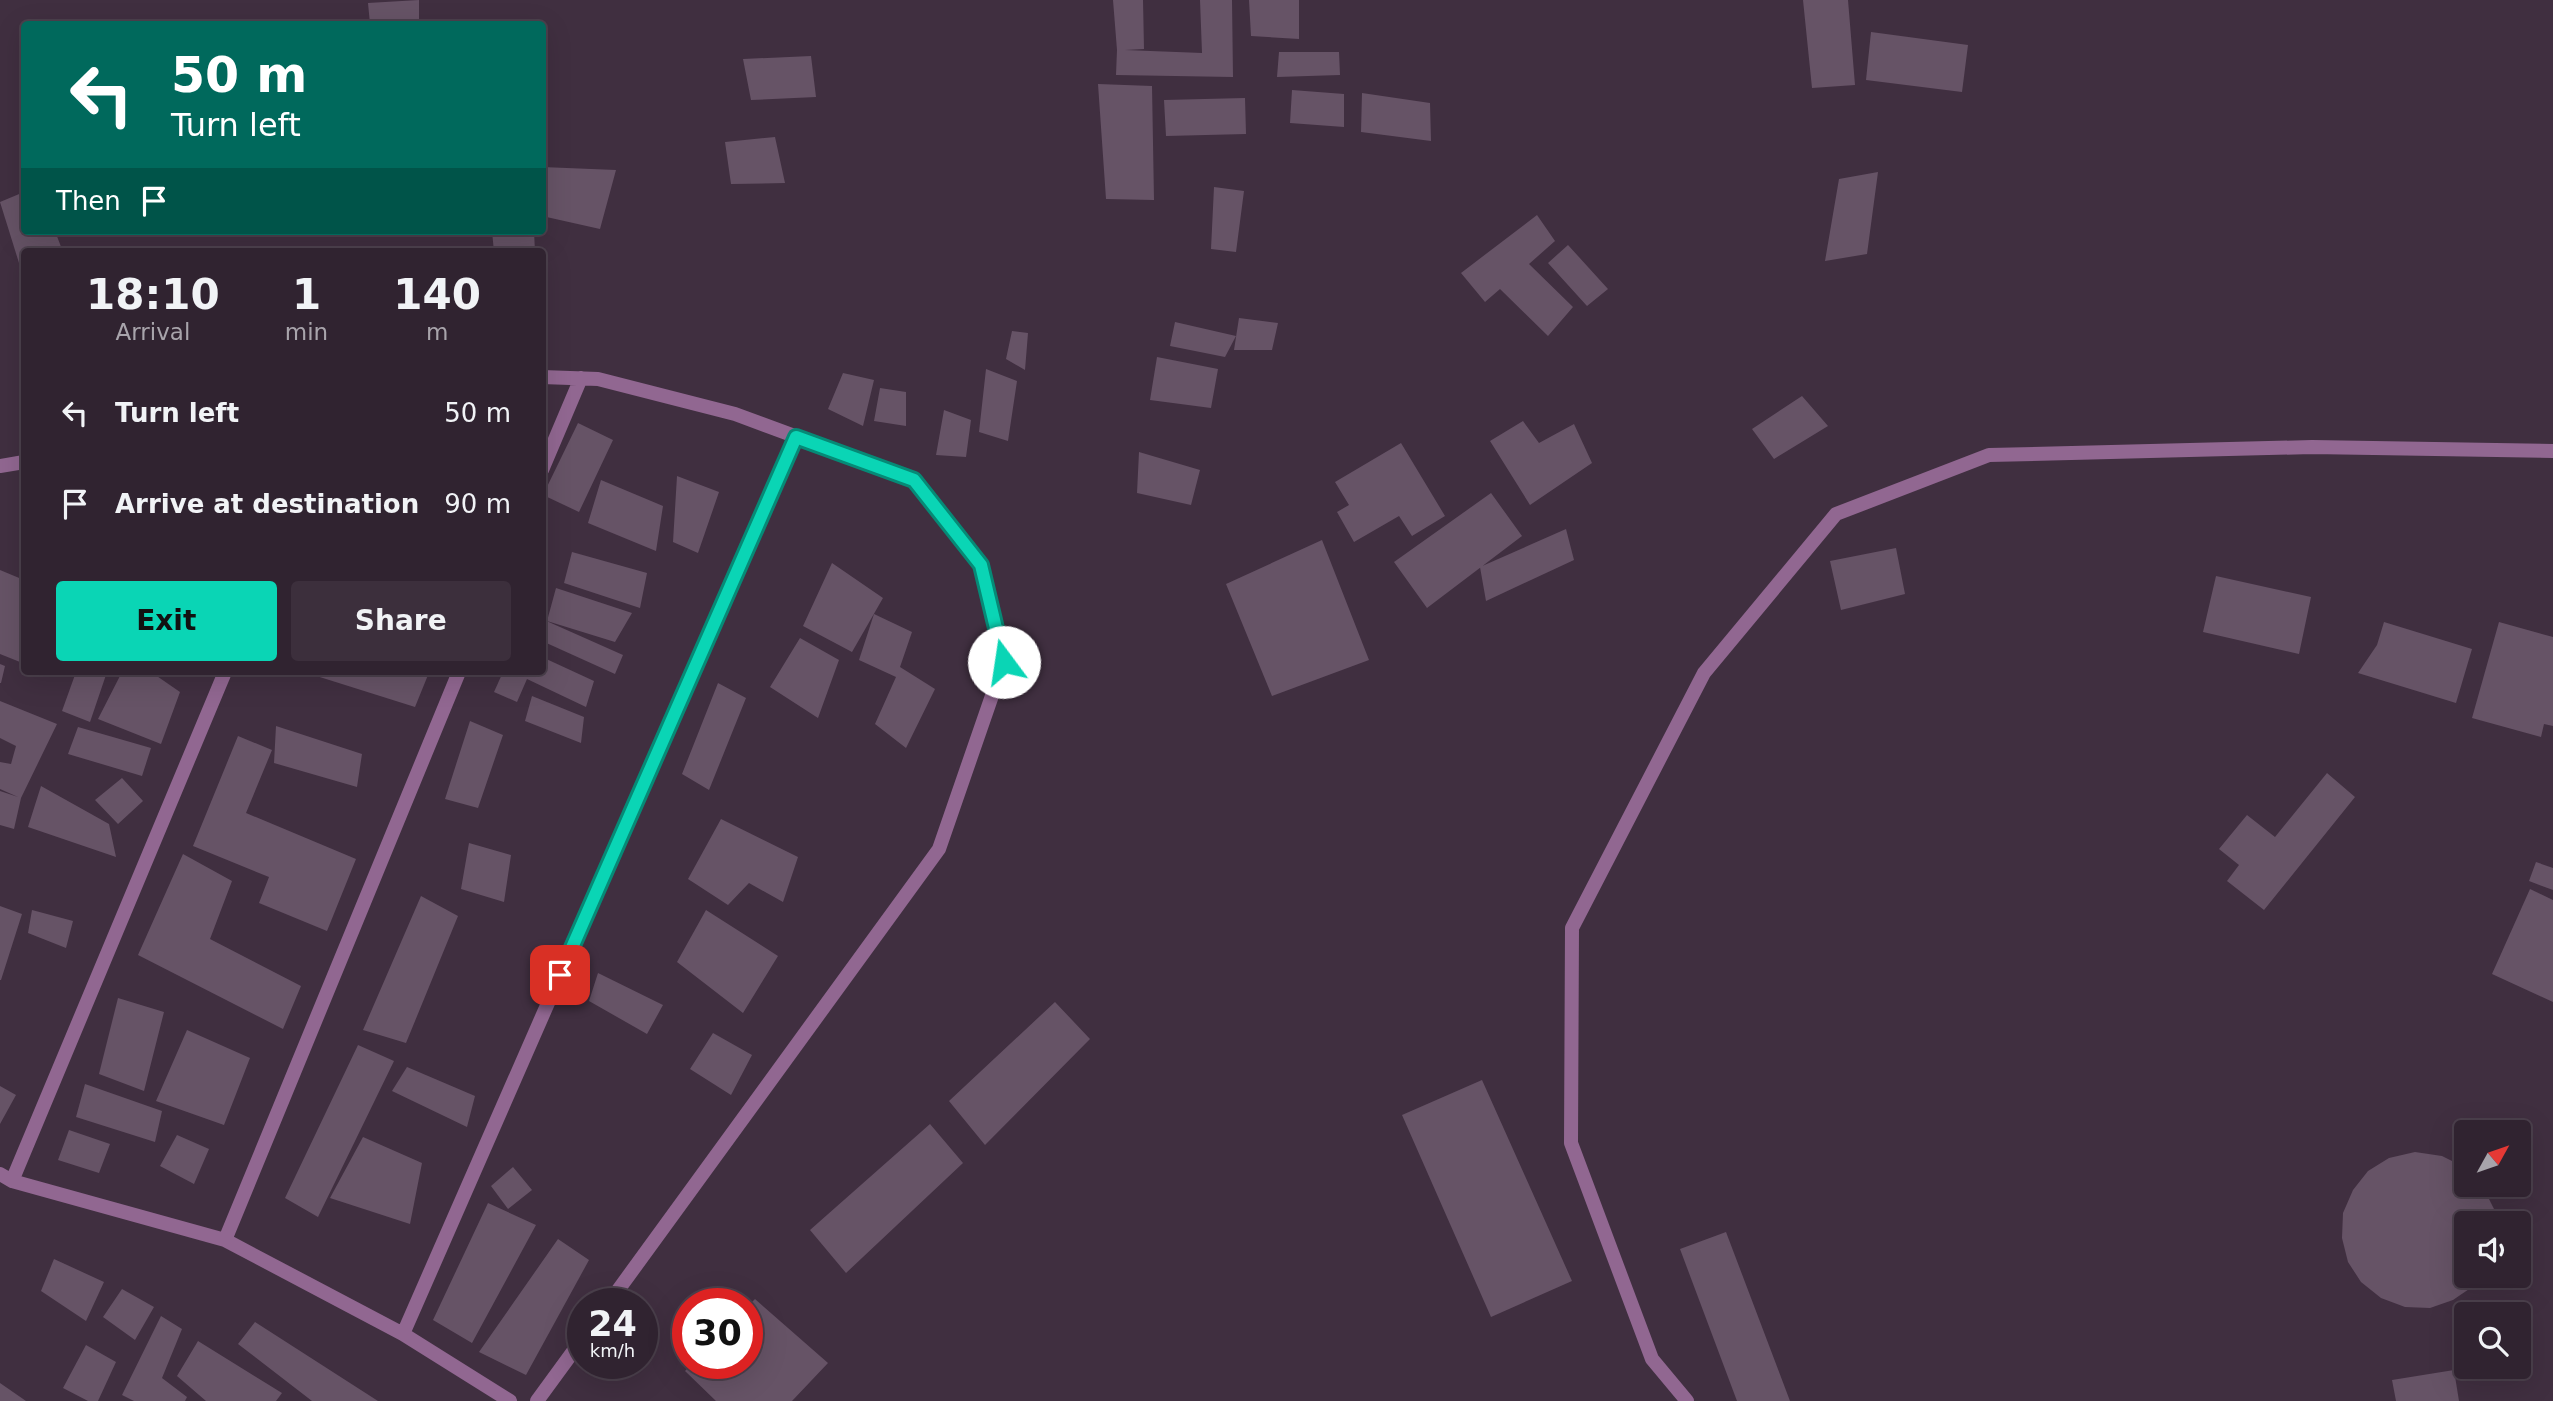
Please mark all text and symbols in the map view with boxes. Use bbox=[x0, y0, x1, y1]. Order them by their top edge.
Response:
text: 50 m bbox=[171, 47, 307, 104]
icon: left bbox=[56, 49, 147, 140]
text: Turn left bbox=[171, 106, 301, 144]
icon: arrive bbox=[135, 182, 173, 220]
text: Then bbox=[56, 186, 121, 216]
text: 18:10 bbox=[86, 270, 220, 319]
text: 1 bbox=[292, 270, 321, 319]
text: 140 bbox=[393, 270, 481, 319]
text: Arrival bbox=[116, 319, 190, 345]
text: min bbox=[285, 319, 328, 345]
text: m bbox=[426, 319, 448, 345]
icon: left bbox=[56, 394, 94, 432]
text: Turn left bbox=[115, 398, 239, 428]
text: 50 m bbox=[444, 398, 511, 428]
icon: arrive bbox=[56, 485, 94, 523]
text: Arrive at destination bbox=[115, 489, 419, 519]
text: 90 m bbox=[444, 489, 511, 519]
button: Exit bbox=[56, 581, 277, 661]
button: Share bbox=[291, 581, 511, 661]
position arrow bbox=[967, 625, 1041, 699]
pin bbox=[530, 945, 590, 1005]
icon: arrive bbox=[541, 956, 579, 994]
north arrow bbox=[2454, 1120, 2530, 1197]
map controls bbox=[2454, 1120, 2531, 1379]
button: sound bbox=[2454, 1211, 2531, 1288]
speed limit sign: 30 bbox=[672, 1288, 763, 1379]
button: search bbox=[2454, 1302, 2531, 1379]
text: 24 bbox=[588, 1304, 637, 1344]
text: km/h bbox=[590, 1340, 635, 1361]

